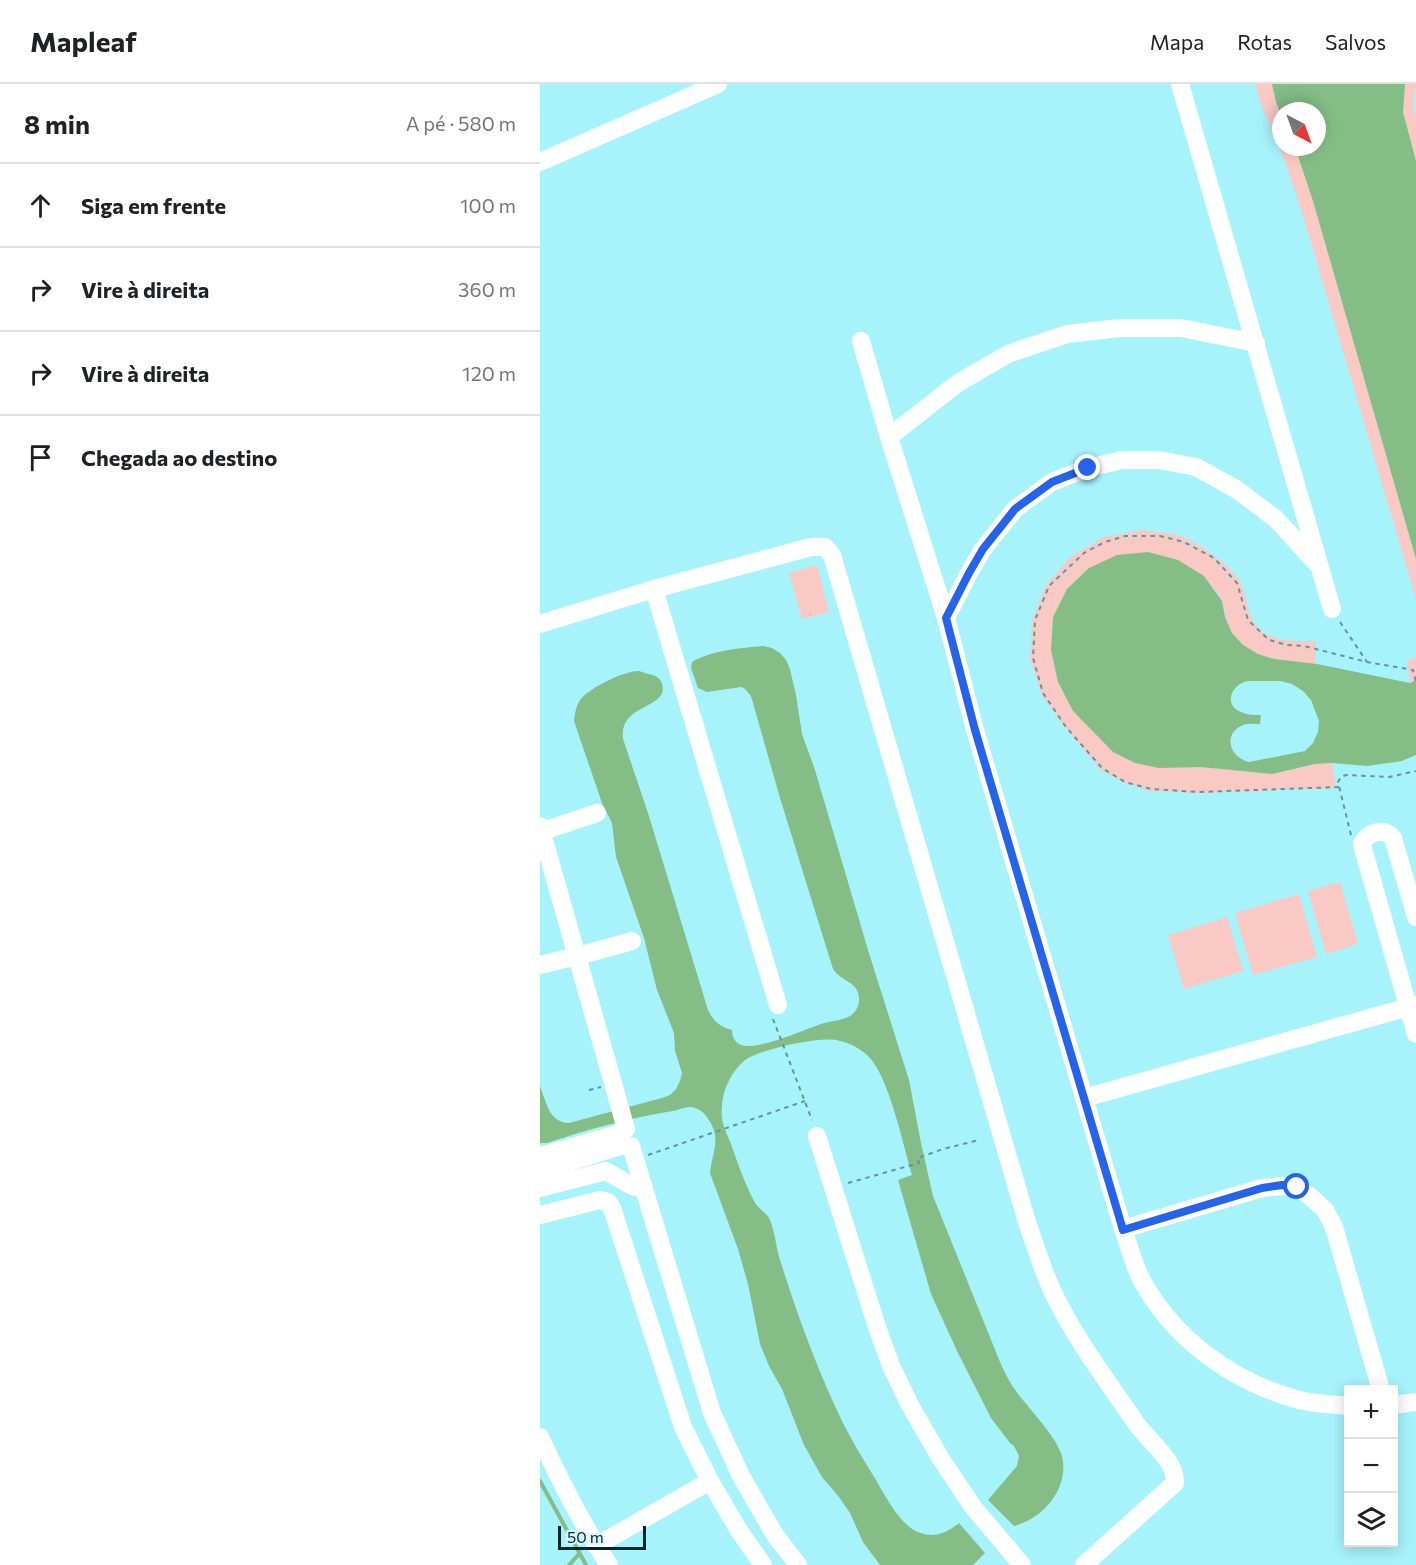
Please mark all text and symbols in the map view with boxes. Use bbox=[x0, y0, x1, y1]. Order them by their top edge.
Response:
text: Mapleaf bbox=[30, 24, 137, 58]
text: Mapa bbox=[1150, 29, 1204, 54]
text: Rotas bbox=[1237, 29, 1292, 54]
text: Salvos bbox=[1325, 29, 1386, 54]
north arrow bbox=[1272, 102, 1326, 156]
text: 8 min bbox=[24, 108, 90, 139]
text: A pé · 580 m bbox=[406, 111, 516, 135]
icon: ahead bbox=[24, 189, 57, 222]
text: Siga em frente bbox=[81, 192, 226, 219]
text: 100 m bbox=[460, 193, 516, 217]
icon: right bbox=[24, 273, 57, 306]
text: Vire à direita bbox=[81, 276, 209, 303]
text: 360 m bbox=[458, 277, 516, 301]
icon: right bbox=[24, 357, 57, 390]
text: Vire à direita bbox=[81, 360, 209, 387]
text: 120 m bbox=[462, 361, 516, 385]
icon: arrive bbox=[24, 441, 57, 474]
text: Chegada ao destino bbox=[81, 444, 277, 471]
route end bbox=[1074, 454, 1100, 480]
route start bbox=[1283, 1173, 1309, 1199]
map controls bbox=[1344, 1385, 1398, 1547]
button: + bbox=[1344, 1385, 1398, 1439]
button: − bbox=[1344, 1439, 1398, 1493]
button: layers bbox=[1344, 1493, 1398, 1547]
scale bar bbox=[558, 1523, 646, 1550]
text: 50 m bbox=[567, 1527, 604, 1546]

